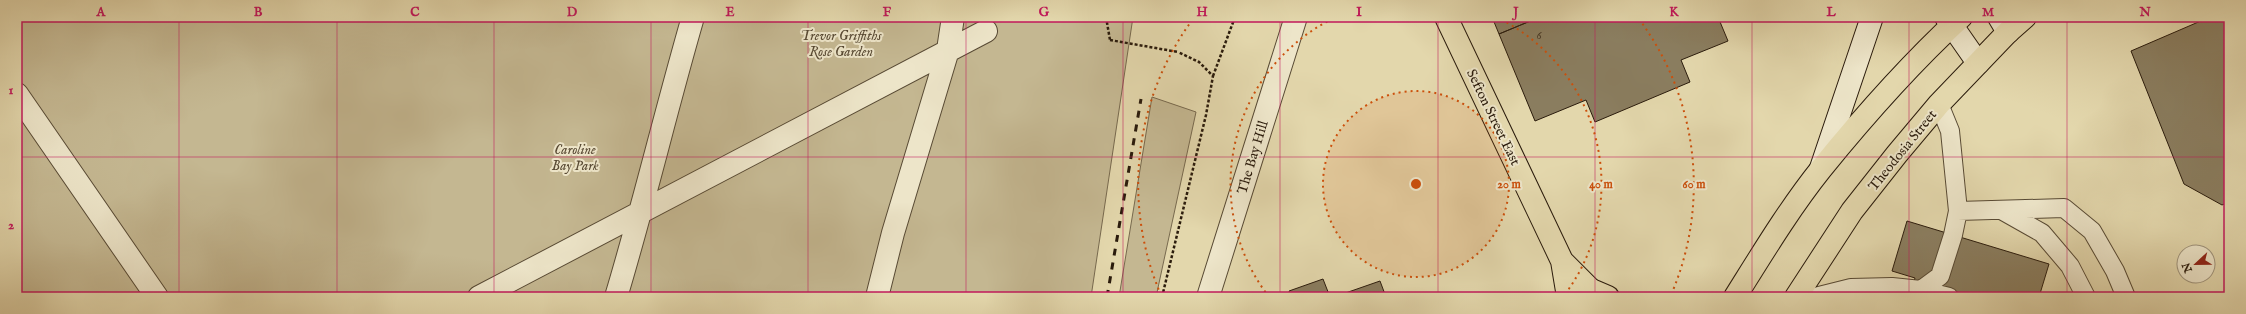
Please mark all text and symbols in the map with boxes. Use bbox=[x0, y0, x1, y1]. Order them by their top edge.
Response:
text: A bbox=[96, 4, 107, 21]
text: B bbox=[254, 4, 263, 21]
text: C bbox=[410, 4, 420, 21]
text: D bbox=[567, 4, 578, 21]
text: E bbox=[725, 4, 735, 21]
text: F bbox=[883, 4, 892, 21]
text: G bbox=[1039, 4, 1050, 21]
text: H bbox=[1196, 4, 1208, 21]
text: I bbox=[1356, 4, 1362, 21]
text: J bbox=[1511, 4, 1519, 21]
text: K bbox=[1669, 4, 1679, 21]
text: L bbox=[1825, 4, 1836, 21]
text: M bbox=[1982, 4, 1995, 21]
text: N bbox=[2138, 4, 2151, 21]
park label: Trevor Griffiths Rose Garden bbox=[800, 27, 883, 61]
house number: 6 bbox=[1536, 28, 1542, 43]
street label: Sefton Street East bbox=[1462, 66, 1524, 169]
text: 1 bbox=[9, 82, 14, 99]
street label: Theodosia Street bbox=[1865, 106, 1941, 195]
street label: The Bay Hill bbox=[1233, 118, 1273, 196]
park label: Caroline Bay Park bbox=[551, 141, 599, 175]
centre of rings bbox=[1409, 177, 1423, 191]
text: 20 m bbox=[1497, 177, 1521, 192]
text: 40 m bbox=[1589, 177, 1614, 192]
text: 60 m bbox=[1683, 177, 1706, 192]
text: 2 bbox=[8, 217, 14, 234]
north arrow bbox=[2176, 244, 2216, 284]
text: N bbox=[2179, 260, 2196, 275]

